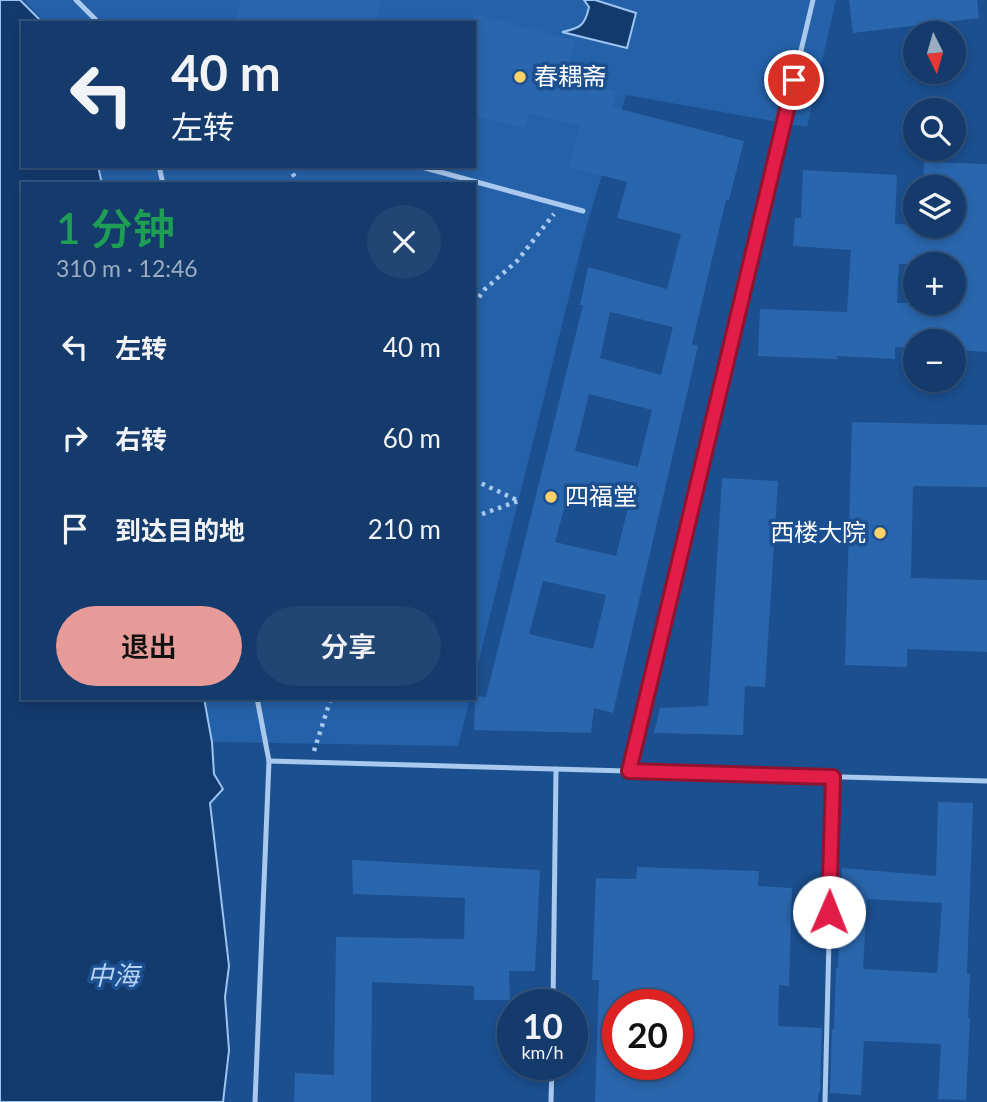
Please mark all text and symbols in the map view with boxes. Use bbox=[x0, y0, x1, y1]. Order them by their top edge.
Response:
north arrow bbox=[903, 21, 966, 84]
map controls bbox=[903, 21, 966, 392]
text: 40 m bbox=[171, 43, 281, 101]
icon: left bbox=[56, 49, 147, 140]
pin bbox=[764, 50, 824, 110]
place label: 春耦斋 bbox=[534, 61, 606, 90]
icon: arrive bbox=[775, 61, 813, 99]
marker: 春耦斋 bbox=[512, 69, 528, 85]
button: search bbox=[903, 98, 966, 161]
text: 左转 bbox=[171, 107, 235, 146]
button: layers bbox=[903, 175, 966, 238]
text: 1 分钟 bbox=[56, 203, 175, 253]
button: close bbox=[367, 205, 441, 279]
button: + bbox=[903, 252, 966, 315]
text: 310 m · 12:46 bbox=[56, 254, 198, 282]
icon: left bbox=[56, 328, 94, 366]
button: − bbox=[903, 329, 966, 392]
text: 40 m bbox=[383, 331, 441, 363]
text: 左转 bbox=[115, 332, 167, 364]
icon: right bbox=[56, 419, 94, 457]
text: 60 m bbox=[383, 422, 441, 454]
text: 右转 bbox=[115, 423, 167, 455]
place label: 四福堂 bbox=[565, 481, 637, 510]
marker: 四福堂 bbox=[543, 489, 559, 505]
icon: arrive bbox=[56, 510, 94, 548]
text: 210 m bbox=[368, 513, 441, 545]
text: 到达目的地 bbox=[115, 514, 245, 546]
place label: 西楼大院 bbox=[770, 517, 866, 546]
marker: 西楼大院 bbox=[872, 525, 888, 541]
button: 退出 bbox=[56, 606, 242, 686]
button: 分享 bbox=[256, 606, 441, 686]
position arrow bbox=[792, 875, 866, 949]
water label: 中海 bbox=[87, 959, 143, 991]
speed limit sign: 20 bbox=[602, 989, 693, 1080]
text: 10 bbox=[522, 1004, 563, 1046]
text: km/h bbox=[521, 1041, 564, 1063]

